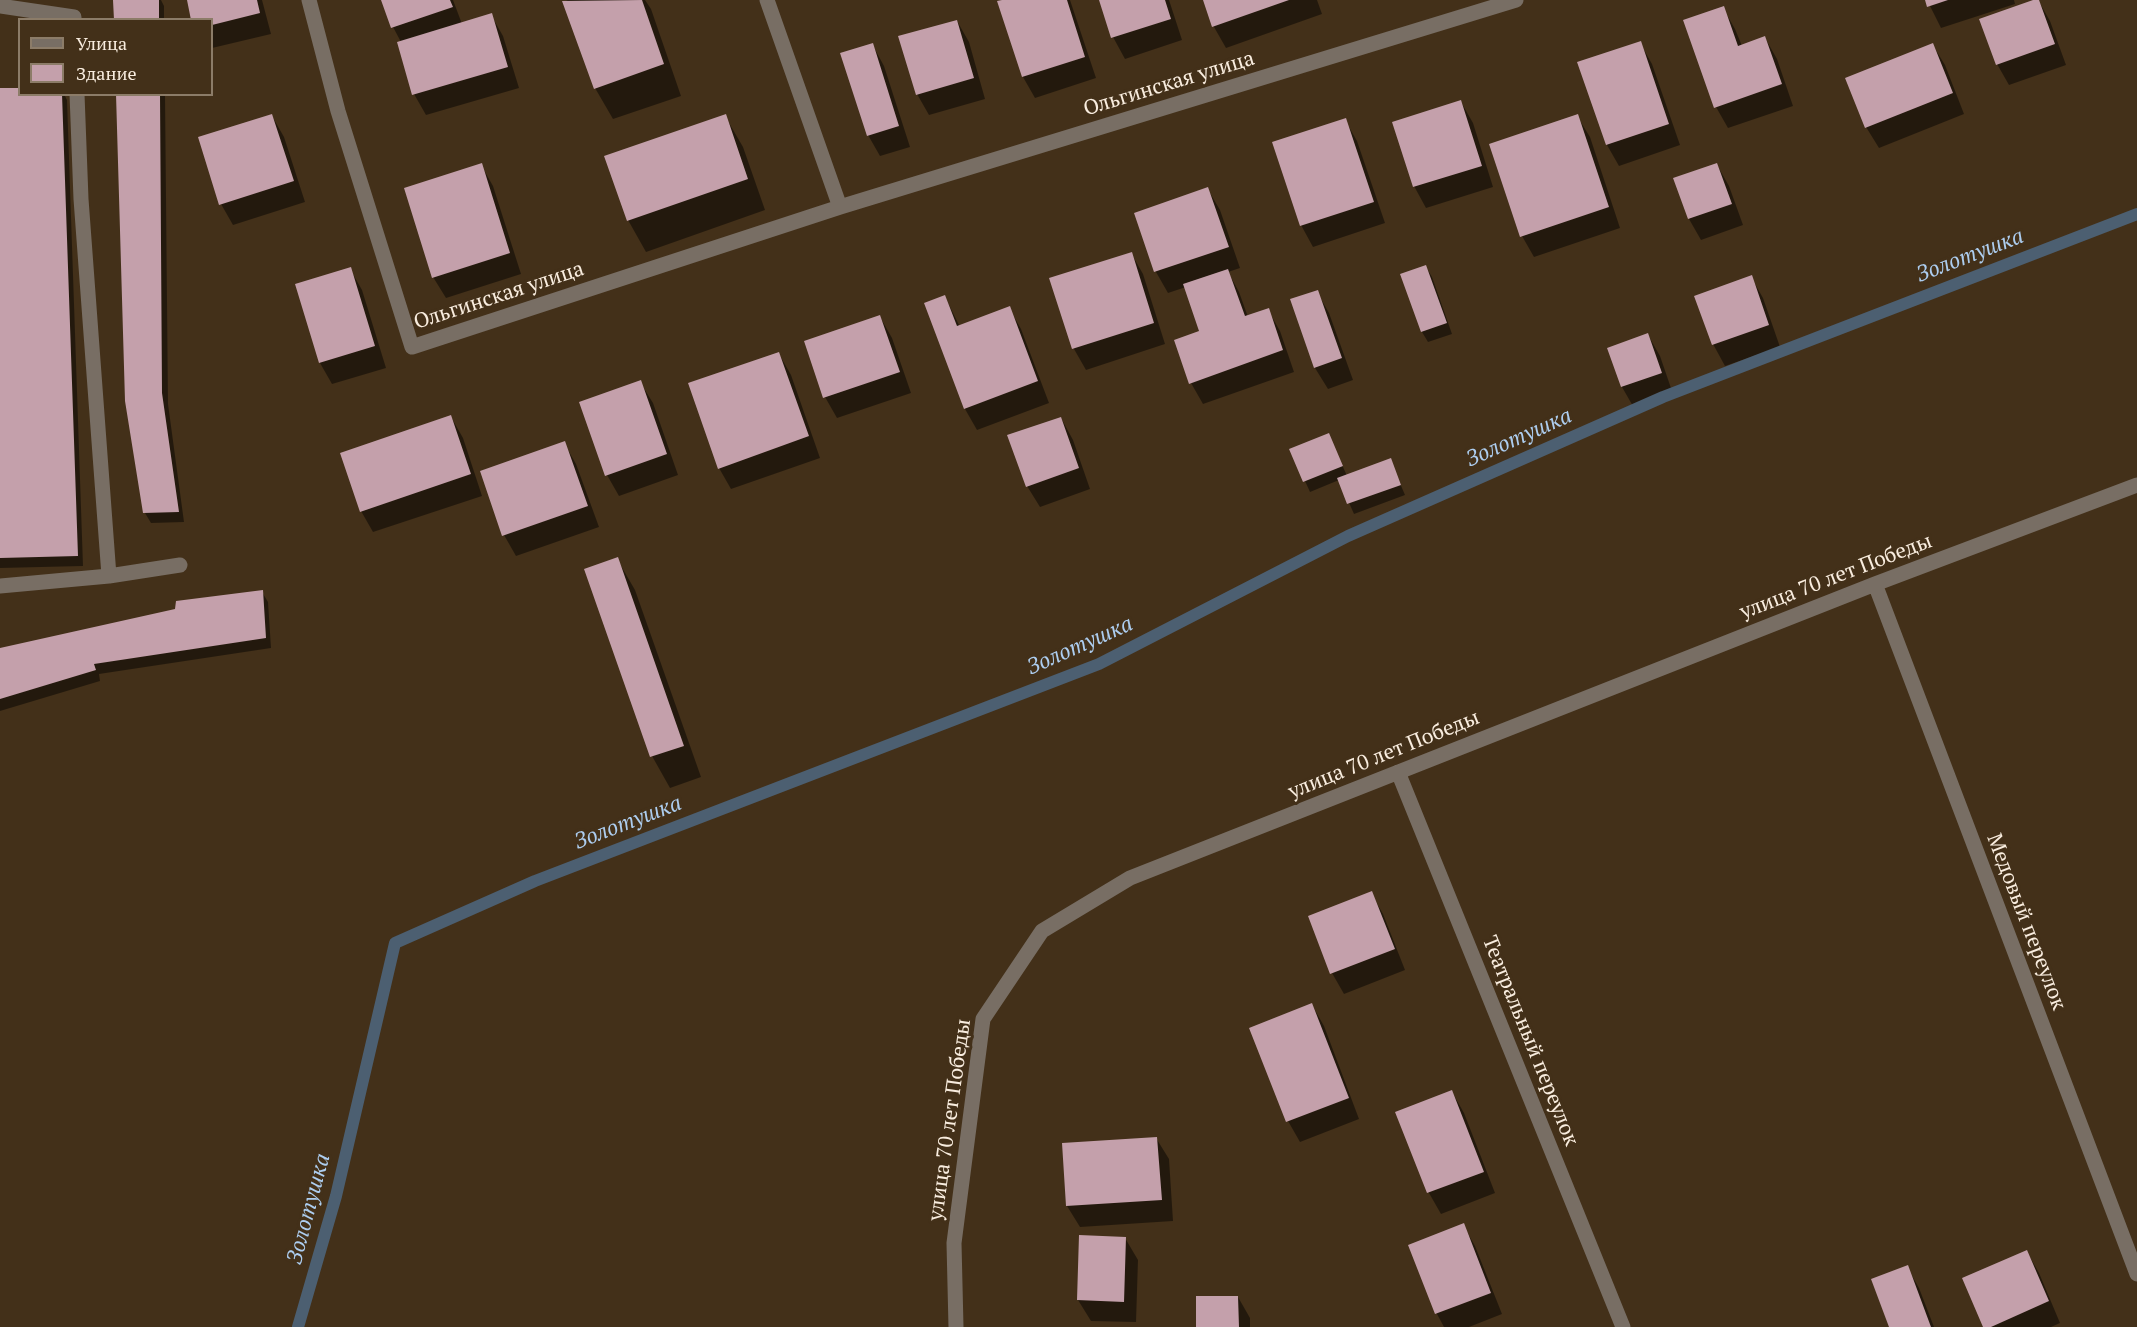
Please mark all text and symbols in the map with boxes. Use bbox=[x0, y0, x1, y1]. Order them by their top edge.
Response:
legend bbox=[18, 18, 213, 96]
text: Улица bbox=[76, 31, 127, 55]
street label: Ольгинская улица bbox=[1080, 46, 1258, 122]
text: Здание bbox=[76, 61, 136, 85]
water label: Золотушка bbox=[1912, 223, 2028, 289]
street label: Ольгинская улица bbox=[411, 257, 587, 335]
water label: Золотушка bbox=[1462, 403, 1576, 473]
street label: улица 70 лет Победы bbox=[1736, 529, 1936, 625]
water label: Золотушка bbox=[1023, 611, 1137, 681]
street label: улица 70 лет Победы bbox=[1285, 705, 1483, 805]
water label: Золотушка bbox=[570, 790, 686, 856]
street label: Медовый переулок bbox=[1981, 830, 2071, 1014]
street label: Театральный переулок bbox=[1476, 932, 1584, 1150]
street label: улица 70 лет Победы bbox=[923, 1017, 977, 1223]
water label: Золотушка bbox=[282, 1151, 336, 1267]

